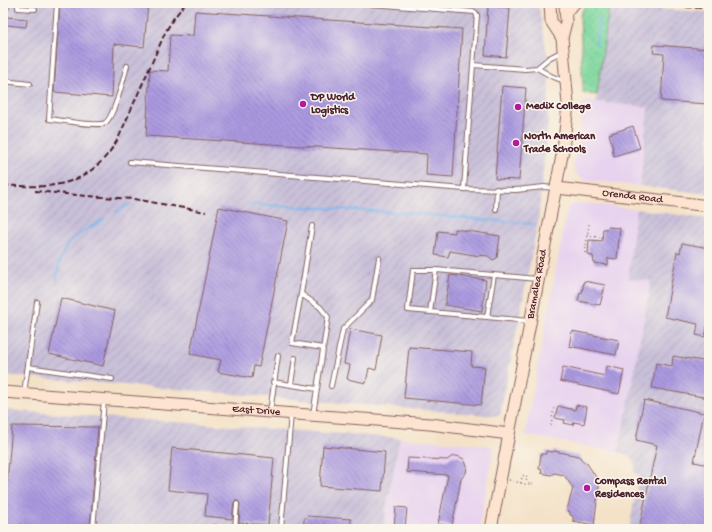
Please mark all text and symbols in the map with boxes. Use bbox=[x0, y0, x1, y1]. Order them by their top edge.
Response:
place label: DP World Logistics bbox=[310, 92, 356, 118]
marker: DP World Logistics bbox=[298, 99, 308, 109]
place label: Medix College bbox=[526, 101, 592, 114]
marker: Medix College bbox=[513, 102, 523, 112]
place label: North American Trade Schools bbox=[523, 130, 596, 156]
marker: North American Trade Schools bbox=[511, 138, 521, 148]
street label: Orenda Road bbox=[602, 187, 665, 207]
street label: Bramalea Road bbox=[525, 247, 550, 321]
street label: East Drive bbox=[232, 403, 281, 419]
place label: Compass Rental Residences bbox=[594, 475, 667, 501]
marker: Compass Rental Residences bbox=[582, 483, 592, 493]

